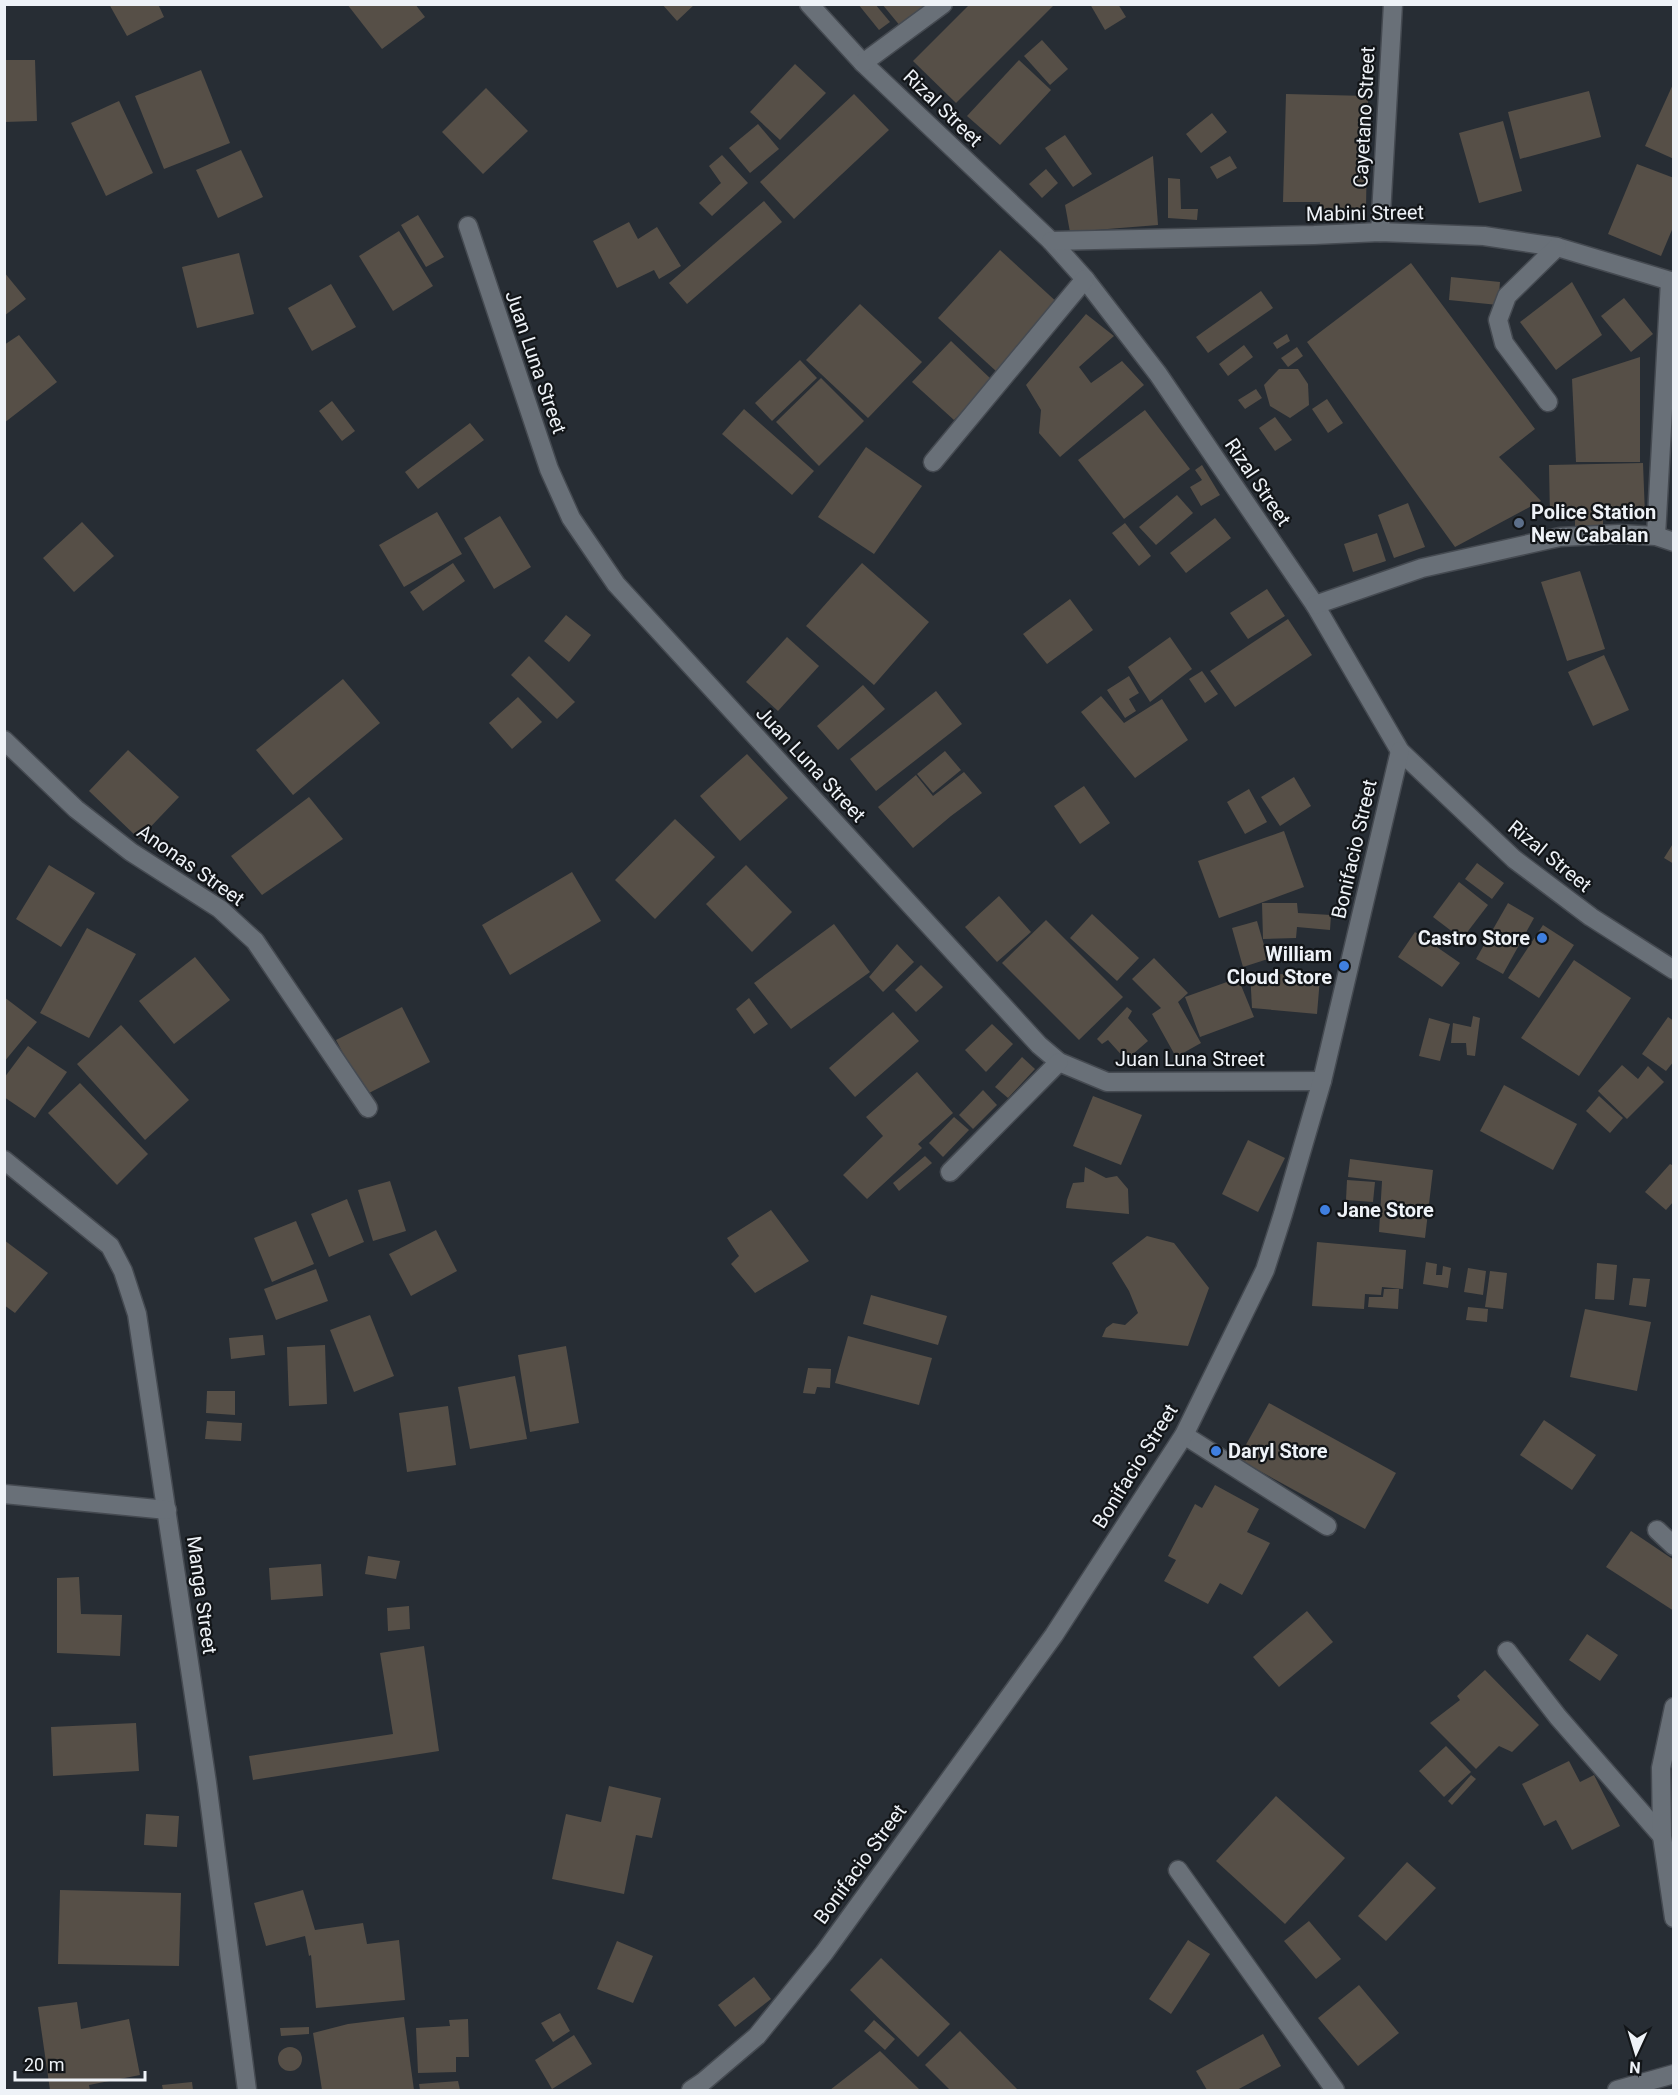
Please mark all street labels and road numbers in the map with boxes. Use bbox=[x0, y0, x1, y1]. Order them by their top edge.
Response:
street label: Cayetano Street bbox=[1348, 46, 1380, 188]
street label: Rizal Street bbox=[898, 64, 988, 152]
street label: Mabini Street bbox=[1306, 200, 1424, 226]
street label: Juan Luna Street bbox=[500, 287, 572, 437]
street label: Rizal Street bbox=[1220, 434, 1296, 530]
street label: Juan Luna Street bbox=[751, 701, 871, 827]
street label: Bonifacio Street bbox=[1326, 777, 1382, 921]
street label: Rizal Street bbox=[1503, 815, 1597, 897]
street label: Anonas Street bbox=[133, 819, 249, 911]
street label: Juan Luna Street bbox=[1115, 1047, 1265, 1071]
street label: Bonifacio Street bbox=[1087, 1399, 1183, 1533]
street label: Manga Street bbox=[182, 1534, 222, 1656]
street label: Bonifacio Street bbox=[809, 1799, 911, 1929]

